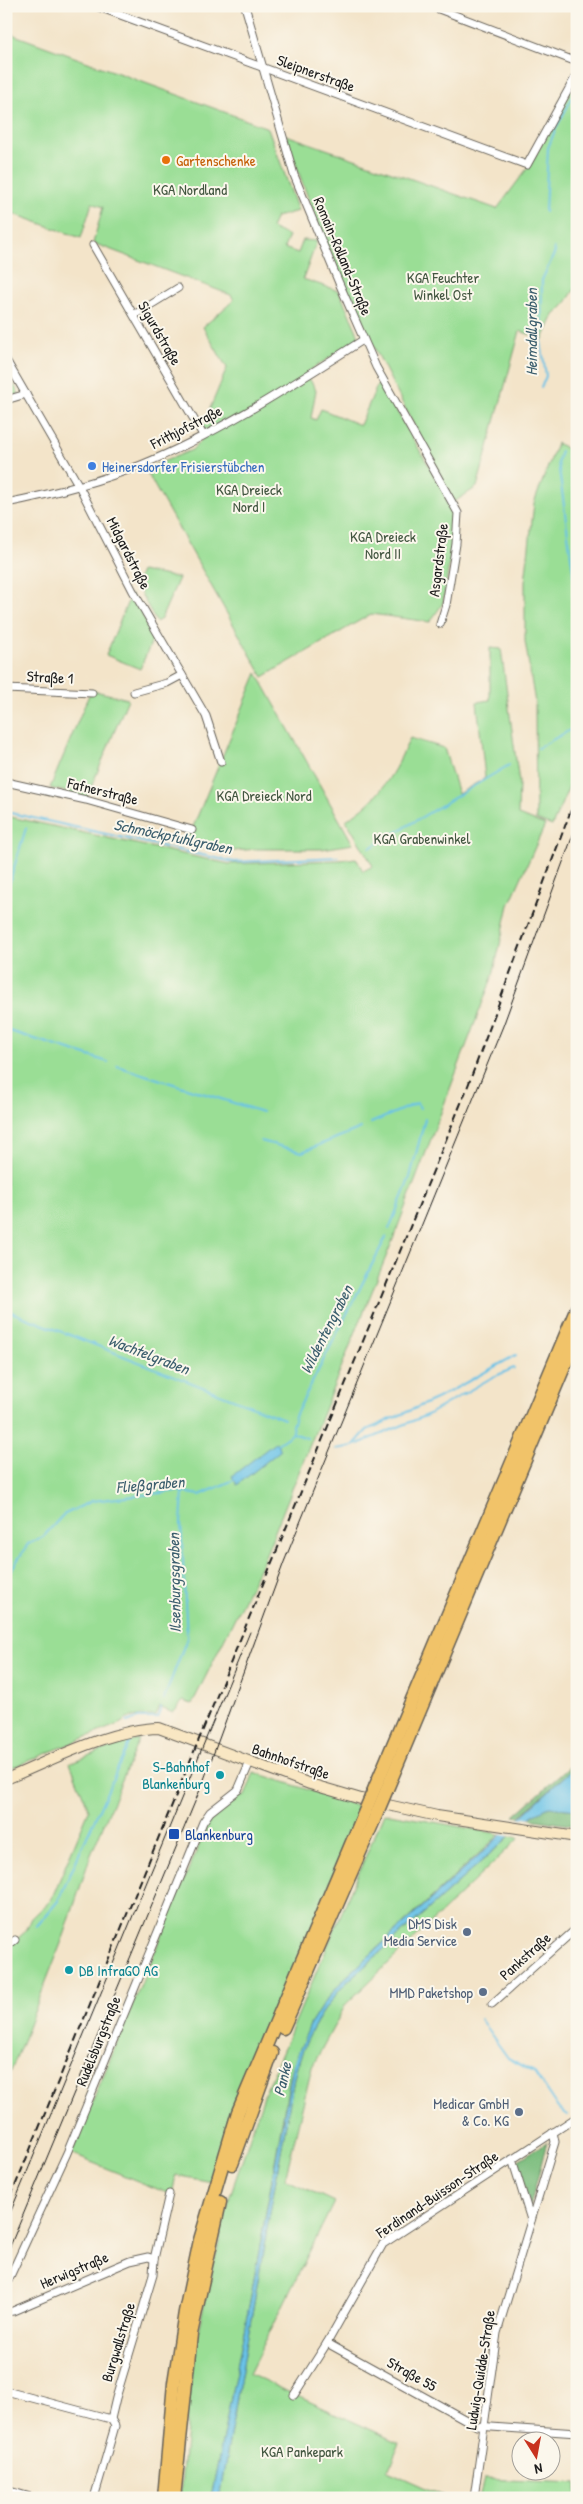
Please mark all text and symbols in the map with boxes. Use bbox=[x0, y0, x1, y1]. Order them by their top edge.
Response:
street label: Sleipnerstraße bbox=[274, 49, 358, 97]
place label: Gartenschenke bbox=[176, 150, 256, 171]
marker: Gartenschenke bbox=[160, 154, 172, 166]
park label: KGA Nordland bbox=[153, 179, 227, 200]
street label: Romain-Rolland-Straße bbox=[309, 194, 377, 318]
park label: KGA Feuchter Winkel Ost bbox=[407, 267, 479, 305]
water label: Heimdallgraben bbox=[520, 287, 542, 376]
street label: Sigurdstraße bbox=[133, 297, 187, 369]
street label: Frithjofstraße bbox=[146, 400, 225, 454]
place label: Heinersdorfer Frisierstübchen bbox=[102, 456, 265, 477]
marker: Heinersdorfer Frisierstübchen bbox=[86, 460, 98, 472]
park label: KGA Dreieck Nord I bbox=[216, 479, 282, 517]
street label: Midgardstraße bbox=[102, 513, 156, 593]
street label: Asgardstraße bbox=[423, 522, 453, 598]
park label: KGA Dreieck Nord II bbox=[350, 526, 416, 564]
street label: Straße 1 bbox=[26, 665, 74, 689]
street label: Fafnerstraße bbox=[65, 772, 140, 810]
park label: KGA Dreieck Nord bbox=[216, 785, 312, 806]
water label: Schmöckpfuhlgraben bbox=[112, 813, 236, 860]
park label: KGA Grabenwinkel bbox=[374, 828, 470, 849]
water label: Wildentengraben bbox=[294, 1279, 358, 1377]
water label: Wachtelgraben bbox=[105, 1329, 194, 1380]
water label: Fließgraben bbox=[115, 1470, 187, 1498]
water label: Ilsenburgsgraben bbox=[162, 1531, 186, 1633]
street label: Bahnhofstraße bbox=[249, 1738, 333, 1784]
place label: S-Bahnhof Blankenburg bbox=[142, 1756, 211, 1794]
marker: S-Bahnhof Blankenburg bbox=[214, 1769, 226, 1781]
place label: Blankenburg bbox=[185, 1824, 253, 1845]
marker: Blankenburg bbox=[167, 1827, 181, 1841]
place label: DMS Disk Media Service bbox=[384, 1913, 457, 1951]
marker: DMS Disk Media Service bbox=[461, 1926, 473, 1938]
street label: Pankstraße bbox=[495, 1927, 555, 1985]
place label: DB InfraGO AG bbox=[79, 1960, 159, 1981]
marker: DB InfraGO AG bbox=[63, 1964, 75, 1976]
place label: MMD Paketshop bbox=[390, 1982, 474, 2003]
marker: MMD Paketshop bbox=[477, 1986, 489, 1998]
street label: Rudelsburgstraße bbox=[70, 1993, 126, 2089]
water label: Panke bbox=[267, 2059, 297, 2098]
place label: Medicar GmbH & Co. KG bbox=[433, 2093, 510, 2131]
marker: Medicar GmbH & Co. KG bbox=[513, 2106, 525, 2118]
street label: Ferdinand-Buisson-Straße bbox=[371, 2145, 502, 2243]
street label: Herwigstraße bbox=[37, 2246, 111, 2294]
street label: Burgwallstraße bbox=[96, 2300, 140, 2384]
street label: Ludwig-Quidde-Straße bbox=[460, 2309, 500, 2431]
street label: Straße 55 bbox=[383, 2352, 441, 2397]
north arrow bbox=[510, 2432, 560, 2482]
park label: KGA Pankepark bbox=[261, 2441, 343, 2462]
text: N bbox=[533, 2459, 544, 2479]

